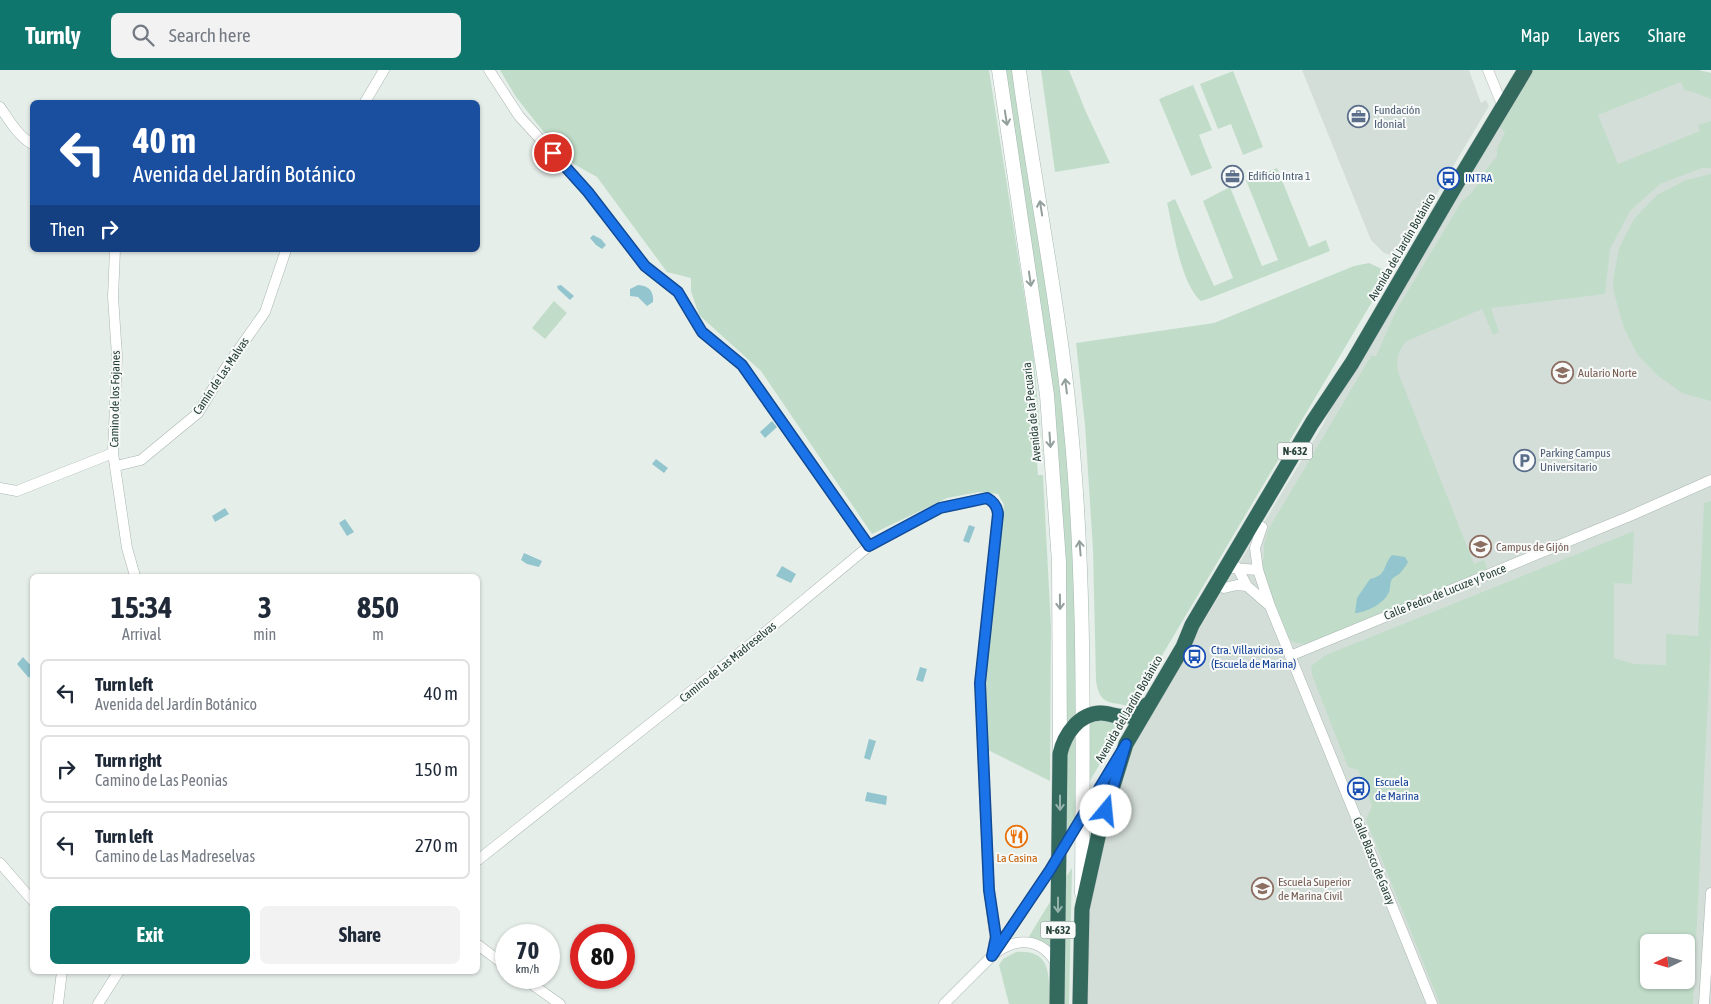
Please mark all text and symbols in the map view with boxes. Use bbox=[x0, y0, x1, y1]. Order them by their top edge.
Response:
search box bbox=[111, 13, 461, 58]
icon: search bbox=[129, 21, 157, 49]
text: Turnly bbox=[25, 22, 81, 49]
text: Search here bbox=[169, 24, 251, 46]
text: Map bbox=[1520, 25, 1549, 46]
text: Layers bbox=[1577, 25, 1620, 46]
text: Share bbox=[1648, 25, 1686, 46]
place label: Fundación Idonial bbox=[1374, 103, 1420, 131]
office icon: Fundación Idonial bbox=[1346, 105, 1370, 129]
one-way arrow bbox=[1002, 110, 1012, 126]
icon: left bbox=[50, 120, 115, 185]
text: 40 m bbox=[133, 120, 196, 160]
pin bbox=[532, 132, 574, 174]
icon: arrive bbox=[539, 139, 567, 167]
text: Avenida del Jardín Botánico bbox=[133, 161, 356, 187]
office icon: Edificio Intra 1 bbox=[1220, 164, 1244, 188]
bus stop icon: INTRA bbox=[1437, 166, 1461, 190]
place label: Edificio Intra 1 bbox=[1248, 169, 1311, 183]
place label: INTRA bbox=[1465, 171, 1492, 185]
street label: Avenida del Jardín Botánico bbox=[1366, 191, 1439, 303]
one-way arrow bbox=[1035, 200, 1045, 216]
icon: right bbox=[95, 215, 123, 243]
text: Then bbox=[50, 218, 85, 240]
one-way arrow bbox=[1026, 271, 1036, 287]
street label: Camín de Las Malvas bbox=[190, 335, 252, 417]
street label: Camino de los Fojanes bbox=[107, 350, 123, 448]
school or university icon: Aulario Norte bbox=[1550, 361, 1574, 385]
street label: Avenida de la Pecuaria bbox=[1020, 362, 1044, 462]
place label: Aulario Norte bbox=[1578, 366, 1637, 380]
one-way arrow bbox=[1061, 378, 1071, 394]
one-way arrow bbox=[1045, 432, 1055, 448]
road number: N-632 bbox=[1278, 442, 1312, 460]
place label: Parking Campus Universitario bbox=[1540, 446, 1610, 474]
parking icon: Parking Campus Universitario bbox=[1512, 448, 1536, 472]
school or university icon: Campus de Gijón bbox=[1468, 535, 1492, 559]
one-way arrow bbox=[1075, 540, 1084, 556]
place label: Campus de Gijón bbox=[1496, 540, 1569, 554]
street label: Calle Pedro de Lucuze y Ponce bbox=[1382, 561, 1508, 623]
text: 15:34 bbox=[111, 590, 172, 624]
text: 3 bbox=[258, 590, 272, 624]
text: 850 bbox=[357, 590, 399, 624]
one-way arrow bbox=[1055, 594, 1064, 610]
street label: Camino de Las Madreselvas bbox=[677, 619, 779, 705]
text: Arrival bbox=[122, 625, 161, 643]
text: min bbox=[253, 625, 276, 643]
text: m bbox=[372, 625, 384, 643]
place label: Ctra. Villaviciosa (Escuela de Marina) bbox=[1211, 643, 1296, 671]
bus stop icon: Ctra. Villaviciosa (Escuela de Marina) bbox=[1183, 645, 1207, 669]
street label: Avenida del Jardín Botánico bbox=[1093, 653, 1166, 765]
text: Turn left bbox=[95, 673, 153, 695]
icon: left bbox=[52, 679, 80, 707]
text: 40 m bbox=[424, 682, 458, 704]
text: Avenida del Jardín Botánico bbox=[95, 695, 257, 713]
text: Turn right bbox=[95, 749, 162, 771]
icon: right bbox=[52, 755, 80, 783]
text: 150 m bbox=[415, 758, 458, 780]
text: Camino de Las Peonias bbox=[95, 771, 228, 789]
place label: Escuela de Marina bbox=[1375, 775, 1419, 803]
bus stop icon: Escuela de Marina bbox=[1347, 777, 1371, 801]
position arrow bbox=[1079, 784, 1131, 836]
one-way arrow bbox=[1055, 794, 1065, 811]
street label: Calle Blasco de Garay bbox=[1350, 815, 1398, 907]
text: Turn left bbox=[95, 825, 153, 847]
restaurant icon: La Casina bbox=[1005, 825, 1029, 849]
icon: left bbox=[52, 831, 80, 859]
text: 270 m bbox=[415, 834, 458, 856]
text: Camino de Las Madreselvas bbox=[95, 847, 255, 865]
place label: La Casina bbox=[996, 851, 1038, 865]
place label: Escuela Superior de Marina Civil bbox=[1278, 875, 1351, 903]
school or university icon: Escuela Superior de Marina Civil bbox=[1250, 877, 1274, 901]
one-way arrow bbox=[1053, 896, 1063, 913]
button: Exit bbox=[50, 906, 250, 964]
button: Share bbox=[260, 906, 460, 964]
road number: N-632 bbox=[1040, 922, 1076, 938]
speed limit sign: 80 bbox=[570, 924, 635, 989]
north arrow bbox=[1640, 934, 1695, 989]
map controls bbox=[1640, 934, 1695, 989]
text: 70 bbox=[516, 936, 539, 964]
text: km/h bbox=[516, 962, 539, 976]

